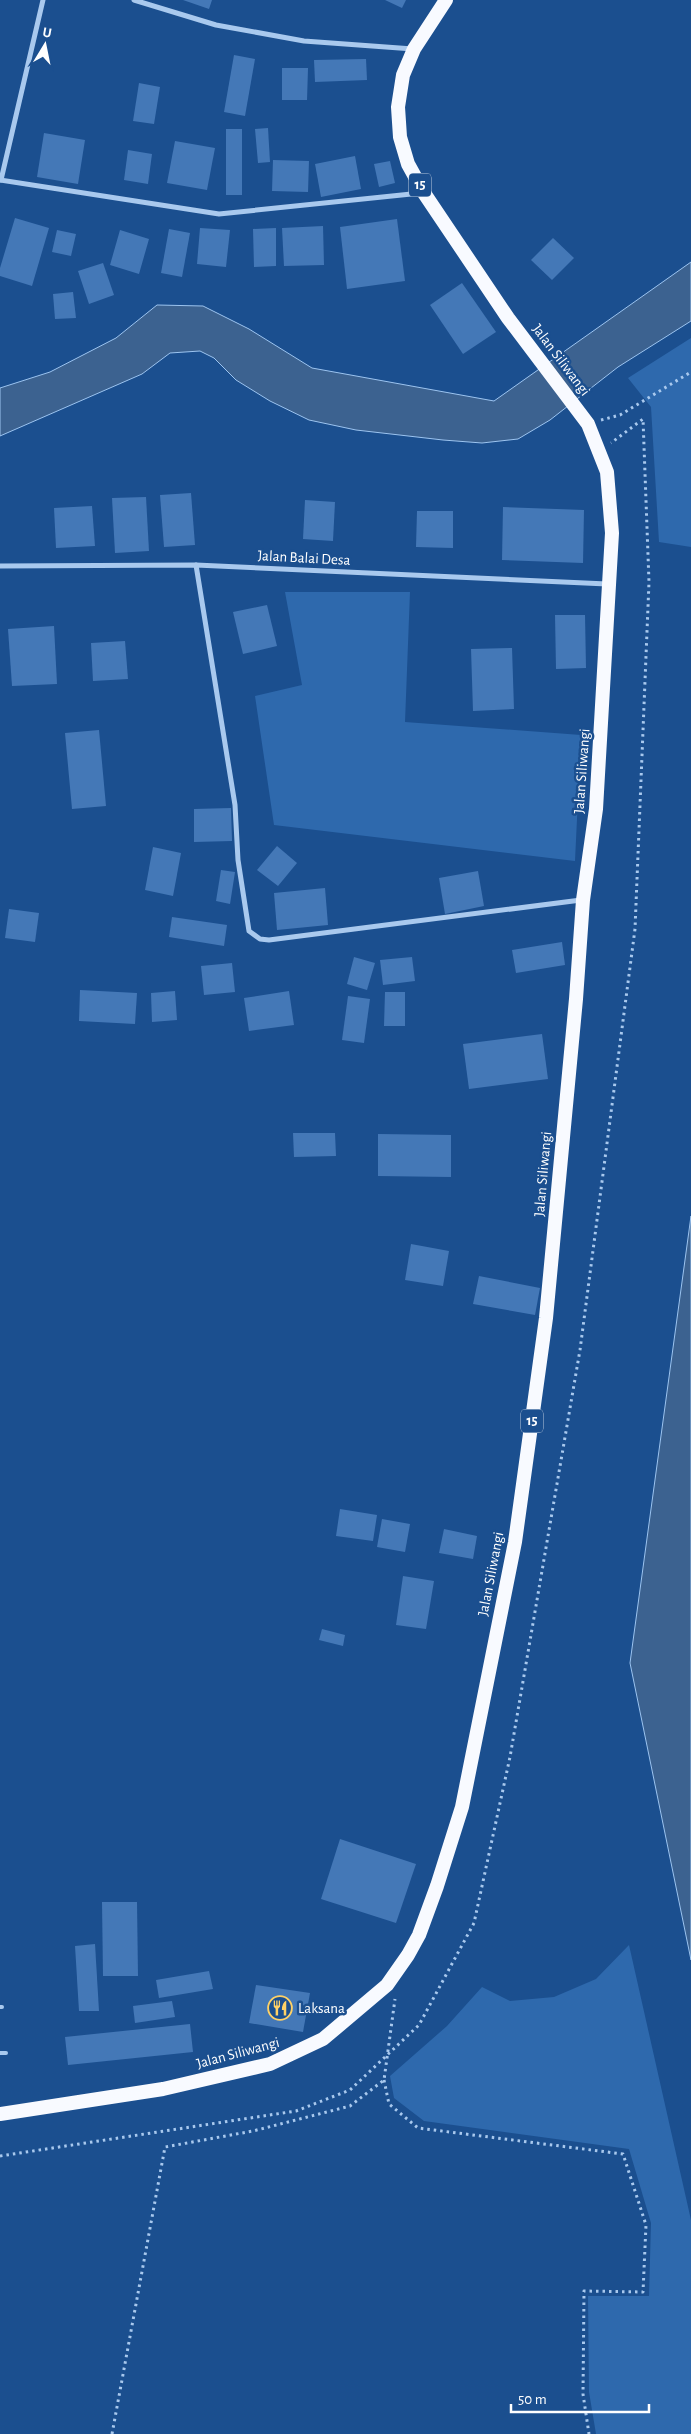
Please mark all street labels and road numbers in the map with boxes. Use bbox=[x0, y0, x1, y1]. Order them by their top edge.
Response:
road number: 15 bbox=[409, 174, 431, 196]
street label: Jalan Siliwangi bbox=[529, 321, 593, 399]
street label: Jalan Balai Desa bbox=[257, 548, 351, 568]
street label: Jalan Siliwangi bbox=[572, 728, 592, 814]
street label: Jalan Siliwangi bbox=[532, 1131, 554, 1217]
road number: 15 bbox=[521, 1410, 543, 1432]
street label: Jalan Siliwangi bbox=[475, 1531, 507, 1617]
street label: Jalan Siliwangi bbox=[195, 2035, 281, 2071]

